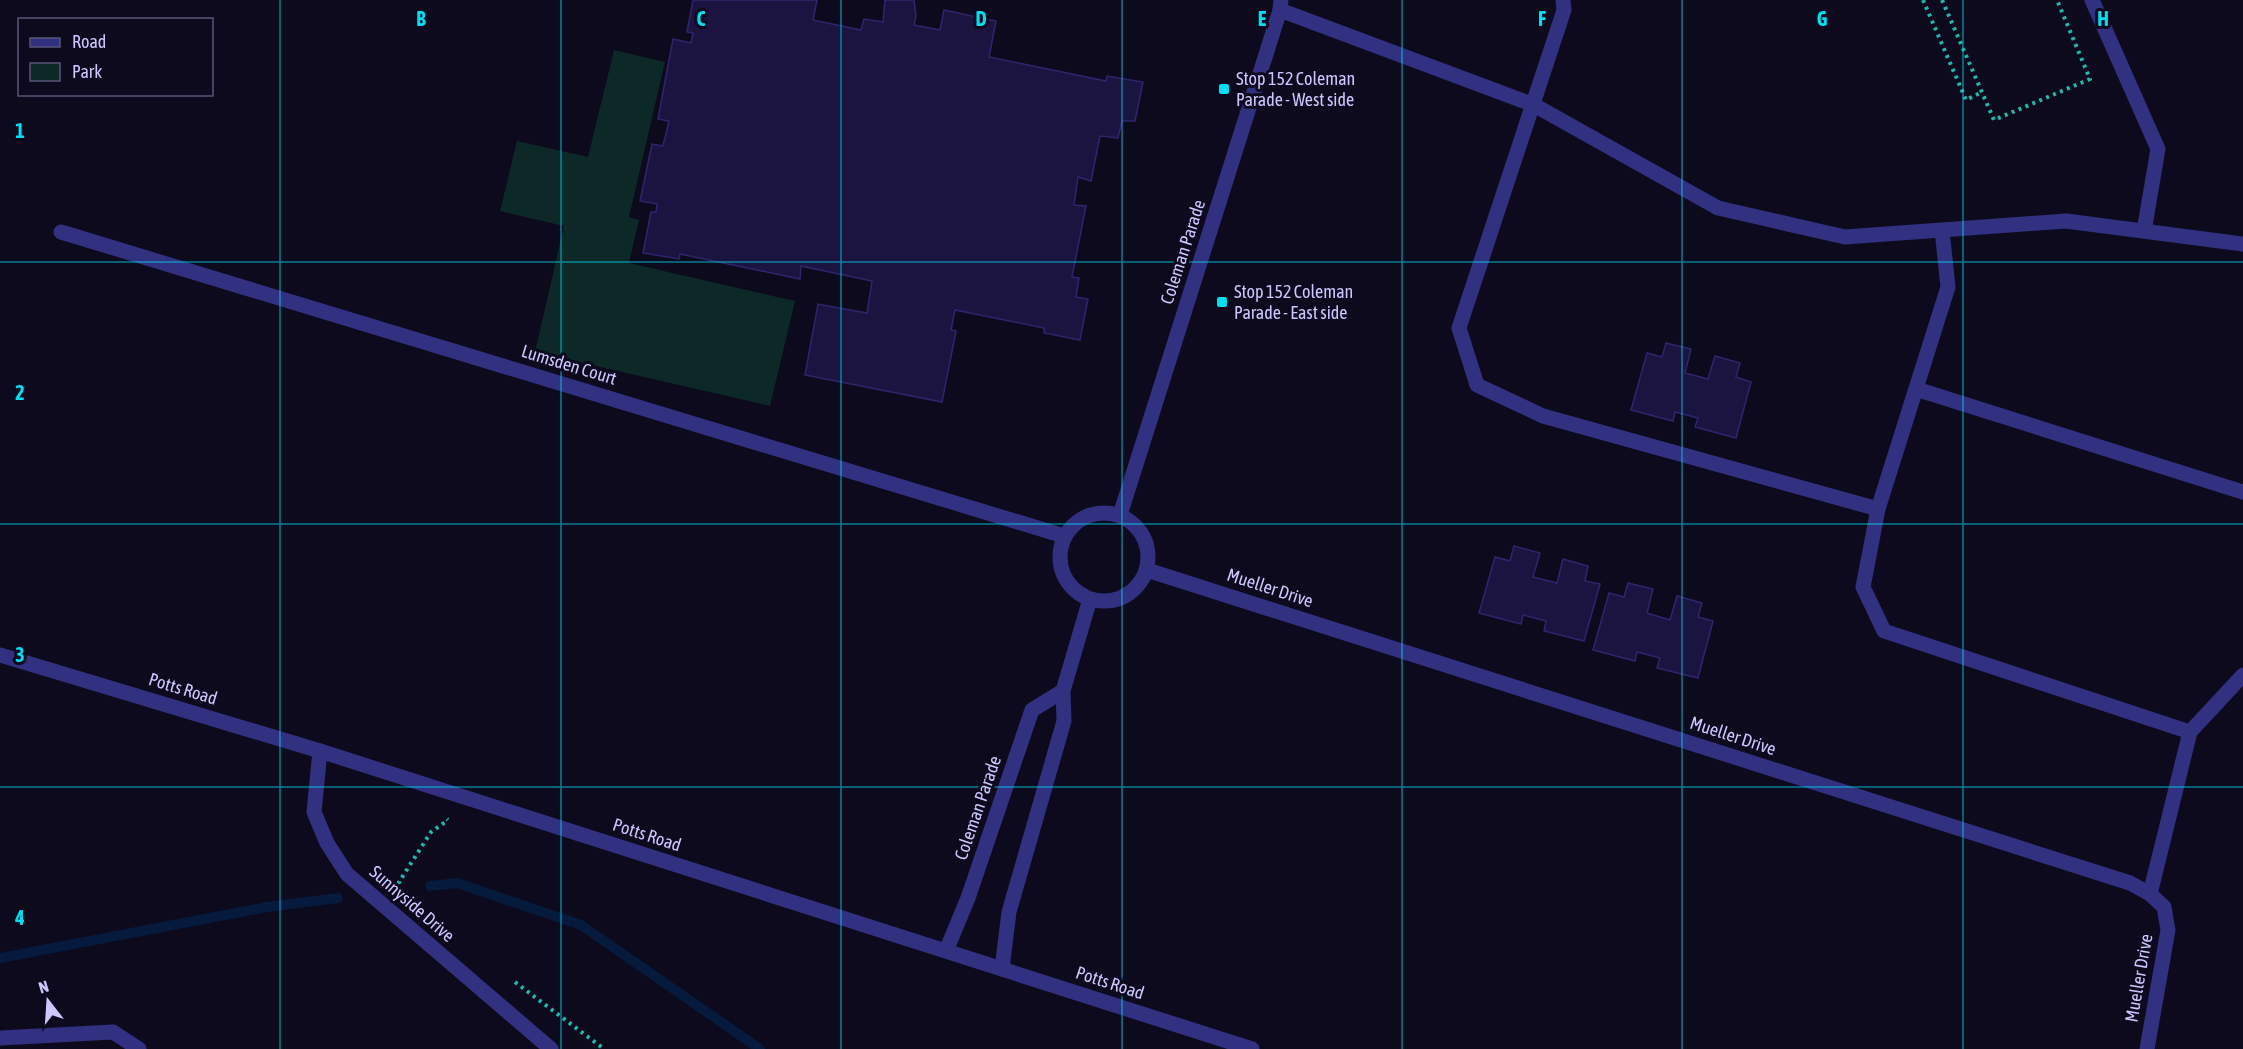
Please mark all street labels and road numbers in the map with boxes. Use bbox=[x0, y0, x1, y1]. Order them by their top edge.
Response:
street label: Coleman Parade bbox=[1156, 197, 1209, 307]
street label: Lumsden Court bbox=[519, 340, 619, 389]
street label: Mueller Drive bbox=[1225, 564, 1316, 611]
street label: Potts Road bbox=[146, 668, 220, 709]
street label: Mueller Drive bbox=[1688, 712, 1779, 759]
street label: Coleman Parade bbox=[950, 753, 1005, 863]
street label: Potts Road bbox=[610, 814, 684, 855]
street label: Sunnyside Drive bbox=[366, 861, 459, 946]
street label: Mueller Drive bbox=[2120, 932, 2157, 1024]
street label: Potts Road bbox=[1073, 962, 1147, 1003]

